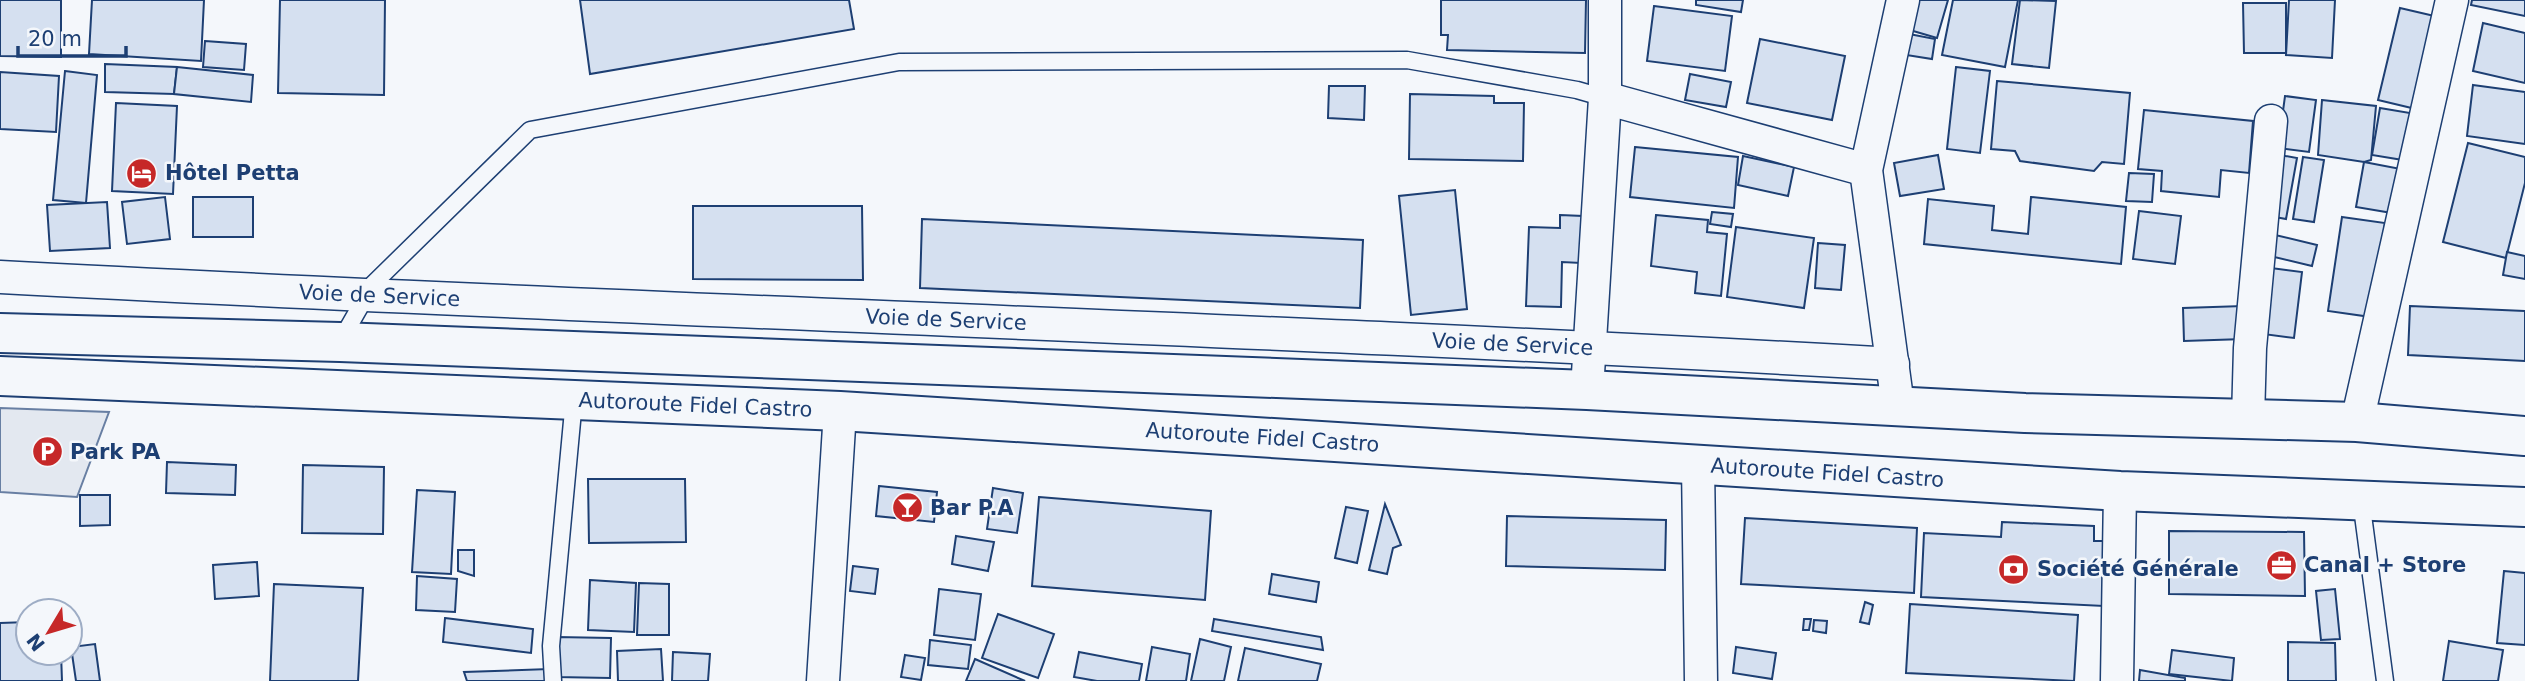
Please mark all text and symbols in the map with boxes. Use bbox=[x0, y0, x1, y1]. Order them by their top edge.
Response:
scale bar bbox=[18, 14, 126, 58]
text: 20 m bbox=[28, 27, 82, 51]
hotel icon: Hôtel Petta bbox=[125, 156, 159, 190]
place label: Hôtel Petta bbox=[165, 161, 300, 185]
street label: Voie de Service bbox=[298, 280, 461, 311]
street label: Voie de Service bbox=[865, 304, 1027, 335]
street label: Voie de Service bbox=[1431, 329, 1594, 360]
street label: Autoroute Fidel Castro bbox=[578, 388, 813, 422]
street label: Autoroute Fidel Castro bbox=[1145, 418, 1380, 457]
parking icon: Park PA bbox=[30, 435, 64, 469]
place label: Park PA bbox=[70, 440, 161, 464]
street label: Autoroute Fidel Castro bbox=[1710, 453, 1945, 492]
bar icon: Bar P.A bbox=[890, 491, 924, 525]
place label: Bar P.A bbox=[930, 496, 1014, 520]
office icon: Canal + Store bbox=[2264, 548, 2298, 582]
bank icon: Société Générale bbox=[1997, 552, 2031, 586]
place label: Canal + Store bbox=[2304, 553, 2466, 577]
place label: Société Générale bbox=[2037, 557, 2239, 581]
north arrow bbox=[14, 597, 84, 667]
text: N bbox=[22, 629, 49, 656]

